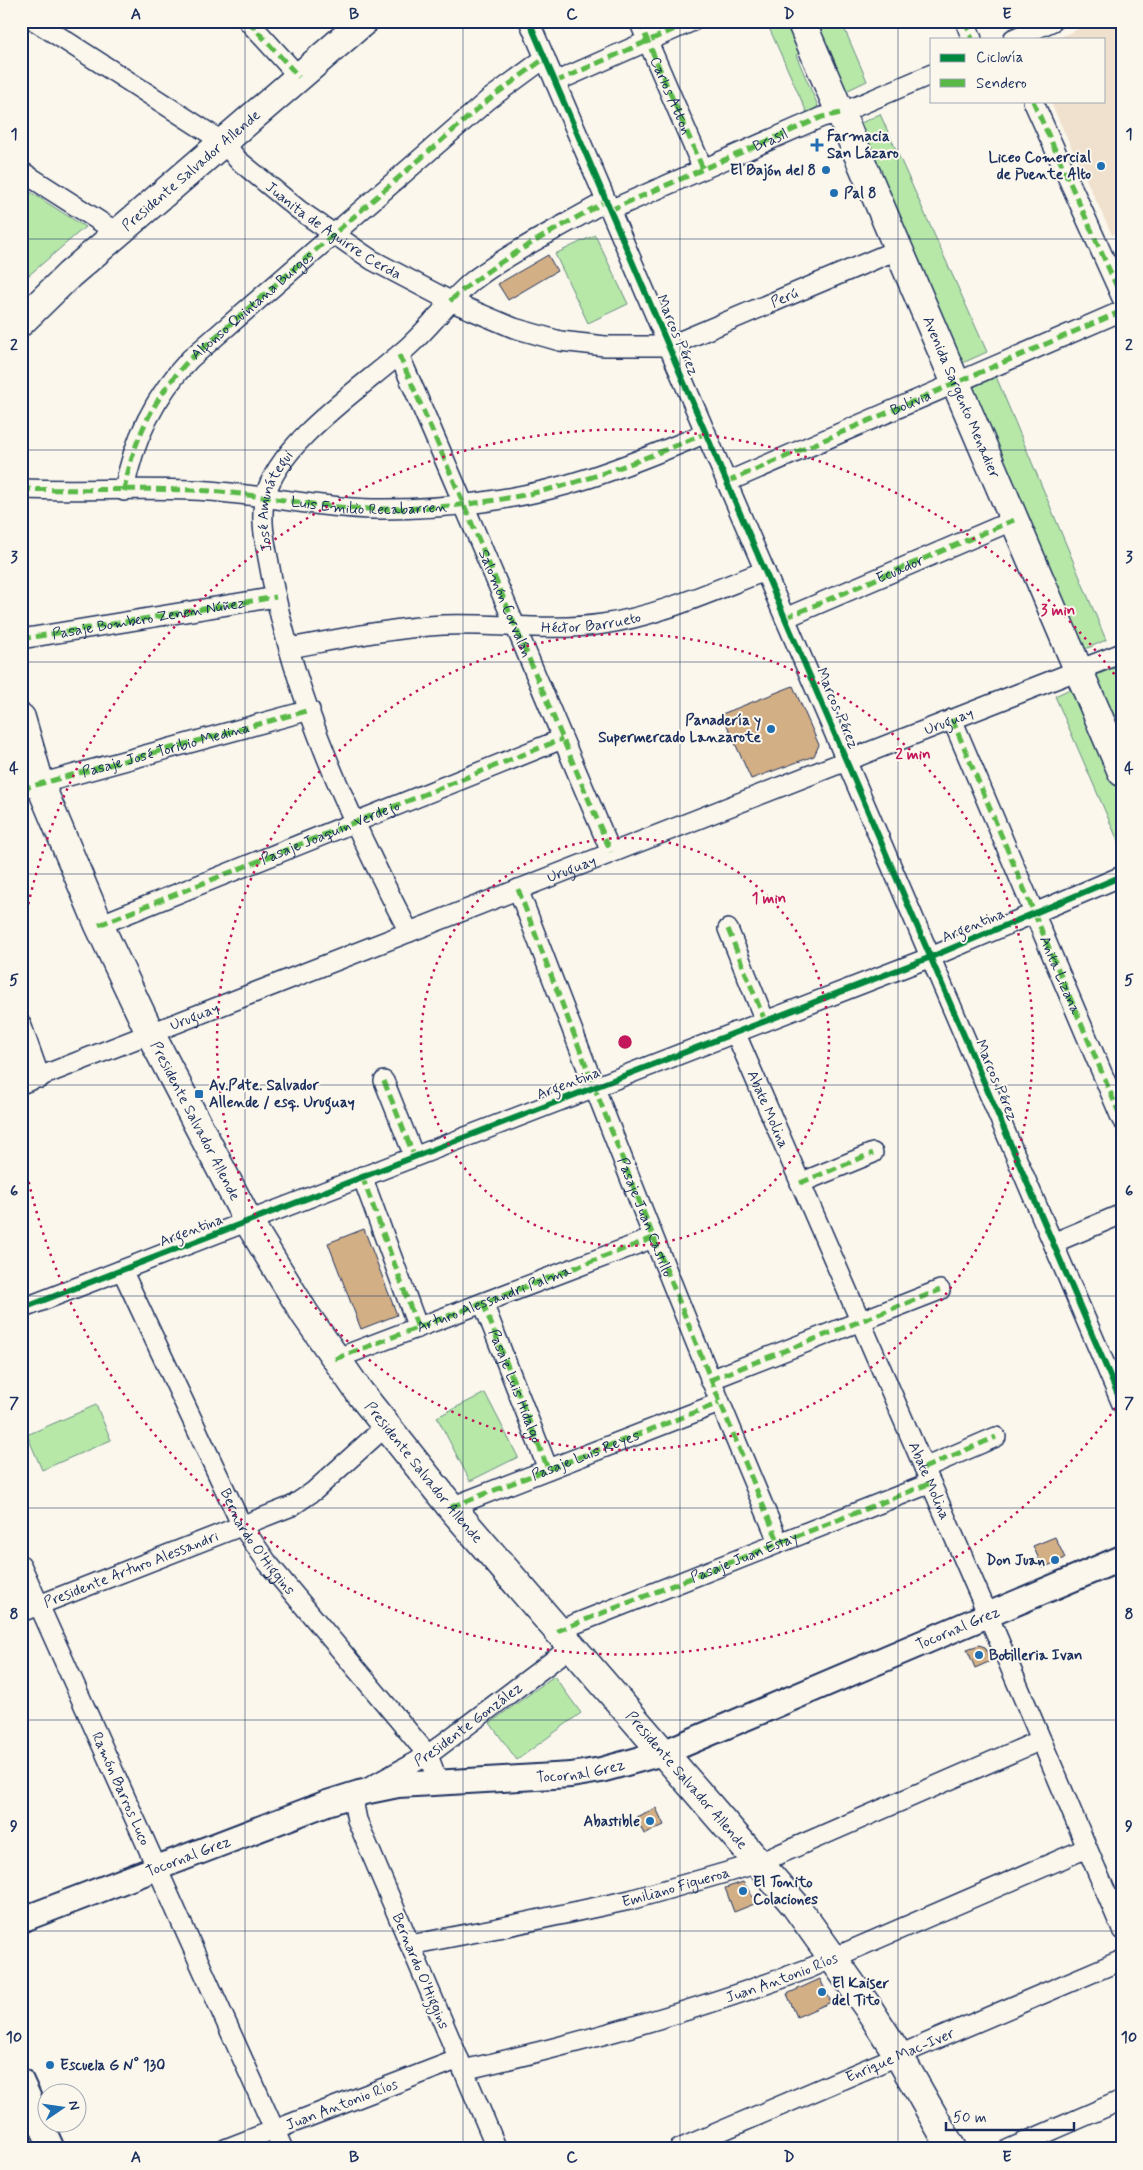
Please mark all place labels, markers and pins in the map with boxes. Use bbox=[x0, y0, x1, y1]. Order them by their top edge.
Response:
place label: Farmacia San Lázaro bbox=[827, 127, 899, 164]
marker: Farmacia San Lázaro bbox=[811, 139, 823, 151]
place label: Liceo Comercial de Puente Alto bbox=[988, 148, 1091, 185]
marker: Liceo Comercial de Puente Alto bbox=[1095, 160, 1107, 172]
place label: El Bajón del 8 bbox=[730, 161, 816, 181]
marker: El Bajón del 8 bbox=[820, 164, 832, 176]
place label: Pal 8 bbox=[844, 184, 876, 204]
marker: Pal 8 bbox=[828, 187, 840, 199]
place label: Panadería y Supermercado Lanzarote bbox=[598, 711, 762, 748]
marker: Panadería y Supermercado Lanzarote bbox=[765, 723, 777, 735]
centre of rings bbox=[616, 1033, 634, 1051]
place label: Av.Pdte. Salvador Allende / esq. Uruguay bbox=[209, 1076, 355, 1115]
marker: Av.Pdte. Salvador Allende / esq. Uruguay bbox=[193, 1088, 205, 1100]
place label: Don Juan bbox=[986, 1551, 1045, 1571]
marker: Don Juan bbox=[1049, 1554, 1061, 1566]
place label: Botilleria Ivan bbox=[989, 1646, 1082, 1666]
marker: Botilleria Ivan bbox=[973, 1649, 985, 1661]
place label: Abastible bbox=[583, 1812, 640, 1832]
marker: Abastible bbox=[644, 1815, 656, 1827]
place label: El Tonito Colaciones bbox=[753, 1873, 818, 1910]
marker: El Tonito Colaciones bbox=[737, 1885, 749, 1897]
place label: El Kaiser del Tito bbox=[832, 1974, 890, 2011]
marker: El Kaiser del Tito bbox=[816, 1986, 828, 1998]
place label: Escuela G N° 130 bbox=[60, 2056, 165, 2076]
marker: Escuela G N° 130 bbox=[44, 2059, 56, 2071]

